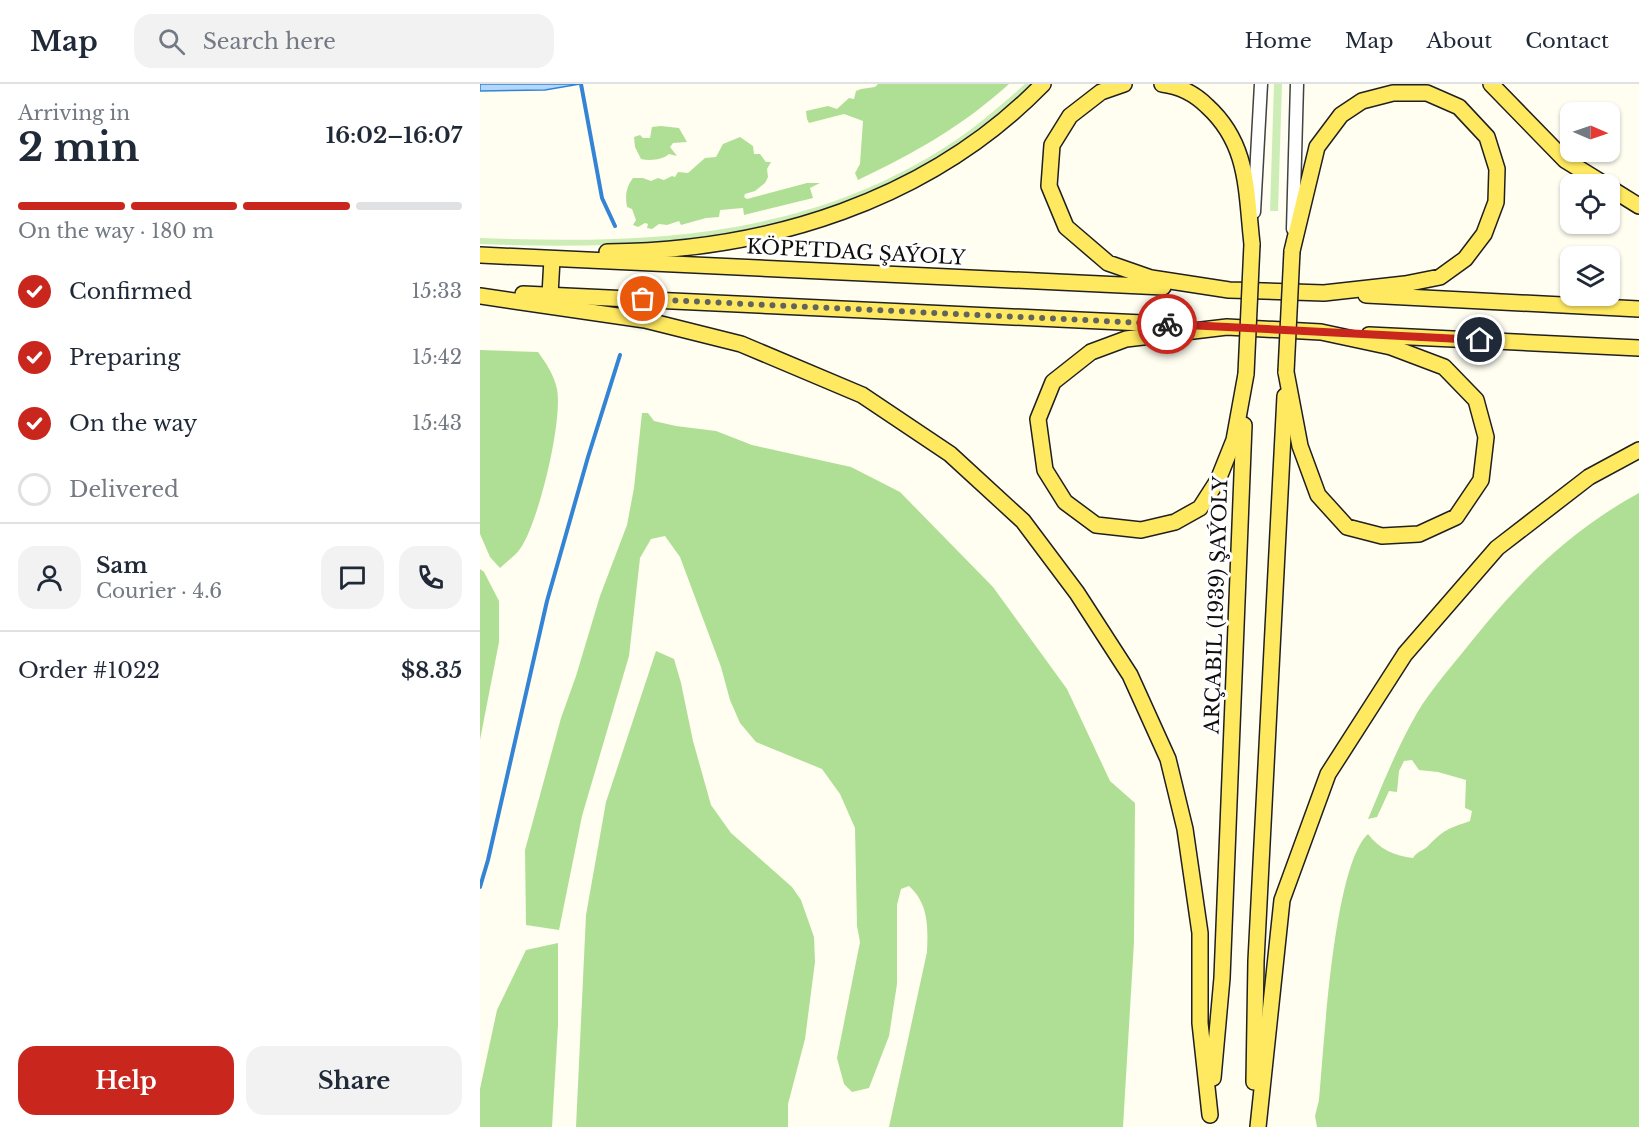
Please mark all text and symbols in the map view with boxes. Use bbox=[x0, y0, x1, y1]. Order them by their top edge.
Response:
search box bbox=[134, 14, 554, 68]
text: Map bbox=[30, 24, 98, 59]
icon: search bbox=[155, 25, 188, 58]
text: Search here bbox=[203, 28, 336, 55]
text: Home bbox=[1245, 28, 1312, 54]
text: Map bbox=[1345, 28, 1393, 54]
text: About bbox=[1426, 28, 1492, 54]
text: Contact bbox=[1525, 28, 1609, 54]
text: Arriving in bbox=[18, 101, 130, 125]
north arrow bbox=[1560, 102, 1620, 162]
map controls bbox=[1560, 102, 1620, 306]
text: 16:02–16:07 bbox=[326, 122, 462, 149]
text: 2 min bbox=[18, 123, 139, 172]
button: locate bbox=[1560, 174, 1620, 234]
text: On the way · 180 m bbox=[18, 219, 214, 243]
street label: KÖPETDAG ŞAÝOLY bbox=[746, 233, 967, 270]
button: layers bbox=[1560, 246, 1620, 306]
pin bbox=[617, 273, 668, 324]
icon: check bbox=[18, 275, 51, 308]
text: Confirmed bbox=[69, 278, 192, 305]
text: 15:33 bbox=[411, 279, 462, 303]
icon: bag bbox=[626, 282, 659, 315]
courier bbox=[1137, 294, 1197, 354]
icon: bike bbox=[1151, 308, 1184, 341]
pin bbox=[1454, 314, 1505, 365]
icon: home bbox=[1463, 323, 1496, 356]
icon: check bbox=[18, 341, 51, 374]
text: Preparing bbox=[69, 344, 180, 371]
text: 15:42 bbox=[412, 345, 462, 369]
icon: check bbox=[18, 407, 51, 440]
text: On the way bbox=[69, 410, 197, 437]
text: 15:43 bbox=[412, 411, 462, 435]
street label: ARÇABIL (1939) ŞAÝOLY bbox=[1198, 475, 1233, 735]
text: Delivered bbox=[69, 476, 179, 503]
button: person bbox=[18, 546, 81, 609]
button: chat bbox=[321, 546, 384, 609]
button: phone bbox=[399, 546, 462, 609]
text: Sam bbox=[96, 552, 148, 579]
text: Courier · 4.6 bbox=[96, 579, 222, 603]
text: Order #1022 bbox=[18, 657, 160, 684]
text: $8.35 bbox=[401, 657, 462, 684]
button: Help bbox=[18, 1046, 234, 1115]
button: Share bbox=[246, 1046, 462, 1115]

